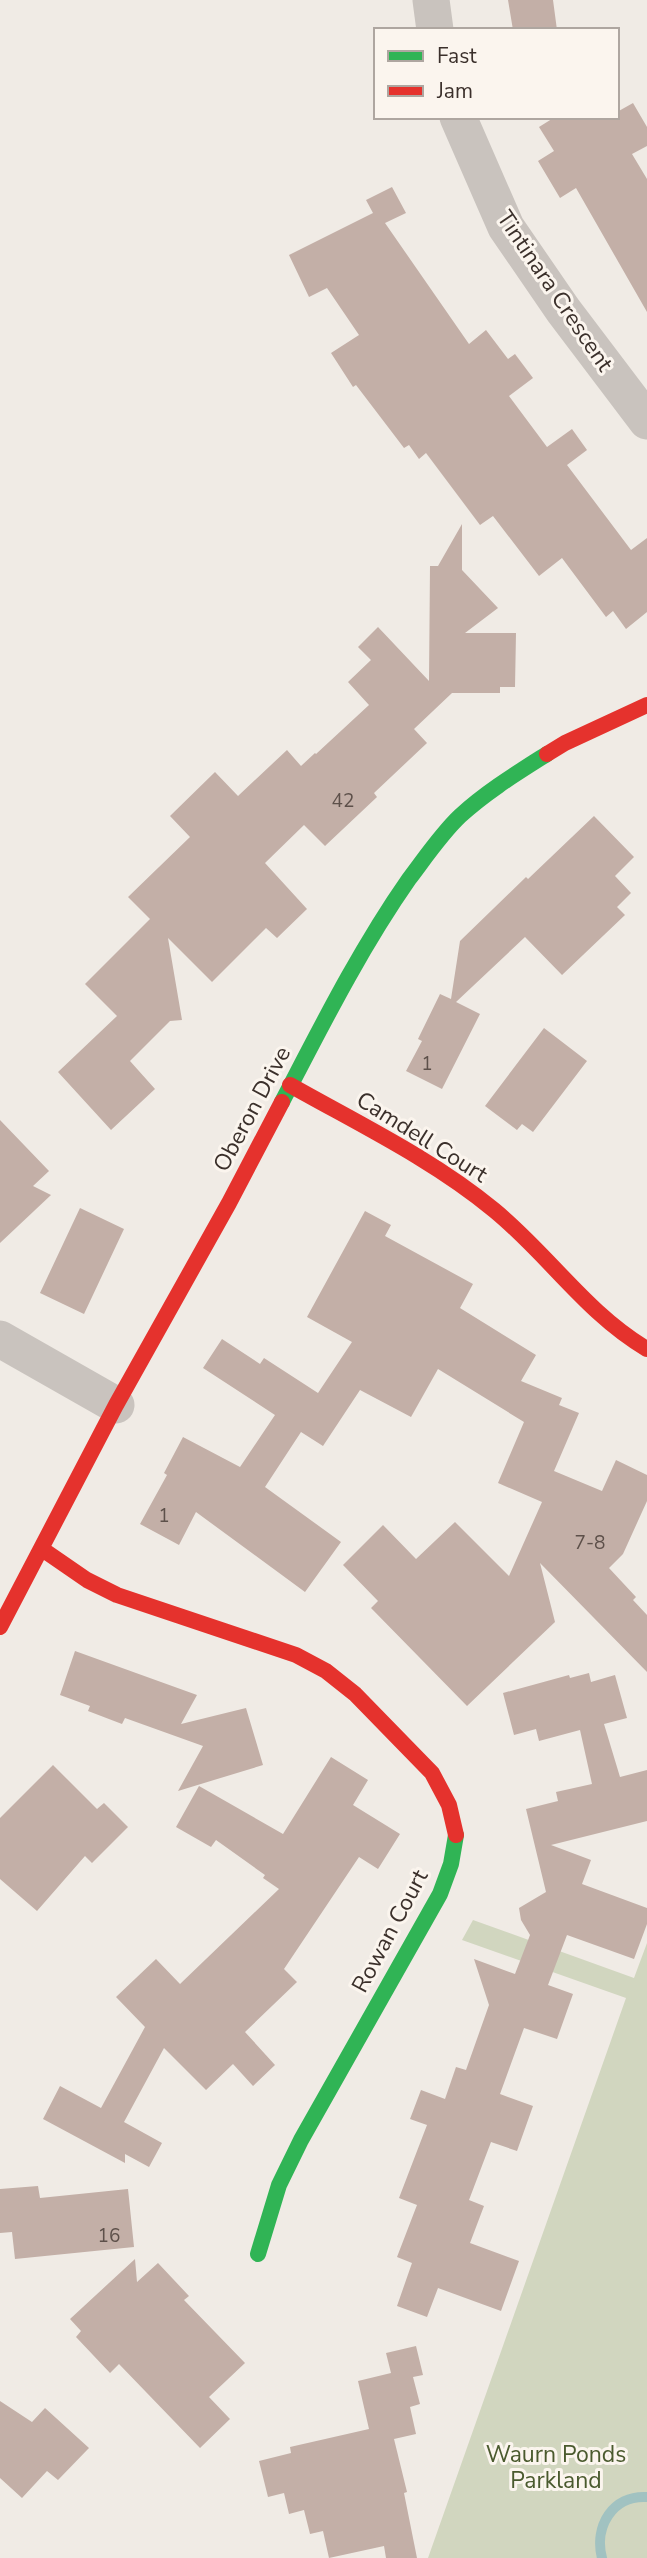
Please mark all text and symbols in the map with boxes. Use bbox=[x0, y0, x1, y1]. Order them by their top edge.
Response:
legend bbox=[374, 28, 619, 119]
text: Fast bbox=[437, 42, 477, 70]
text: Jam bbox=[436, 77, 473, 105]
street label: Tintinara Crescent bbox=[490, 205, 621, 378]
house number: 42 bbox=[332, 788, 354, 814]
street label: Oberon Drive bbox=[206, 1041, 298, 1177]
house number: 1 bbox=[421, 1051, 433, 1077]
street label: Camdell Court bbox=[350, 1084, 494, 1190]
house number: 1 bbox=[158, 1503, 170, 1529]
house number: 7-8 bbox=[575, 1530, 605, 1556]
street label: Rowan Court bbox=[345, 1863, 436, 1998]
house number: 16 bbox=[98, 2223, 120, 2249]
park label: Waurn Ponds Parkland bbox=[486, 2439, 626, 2496]

